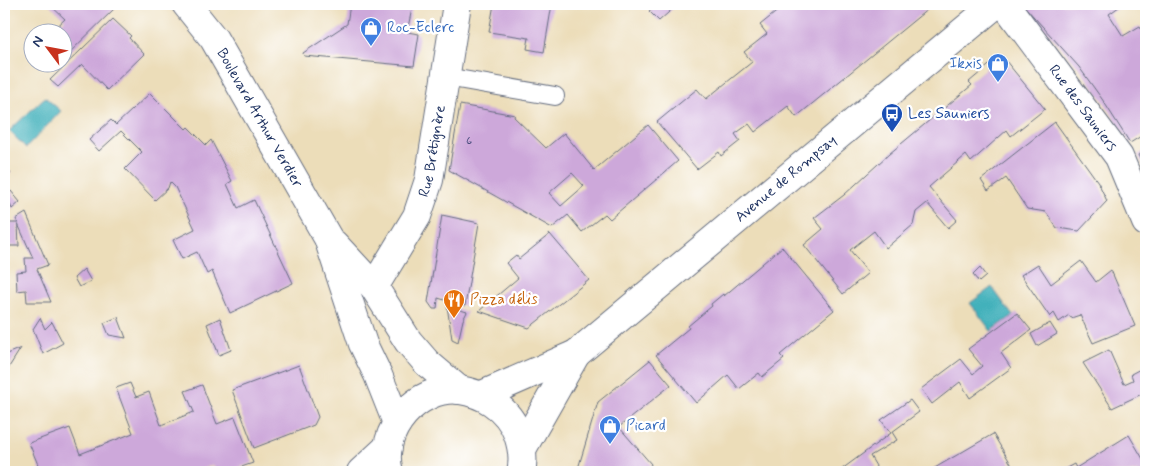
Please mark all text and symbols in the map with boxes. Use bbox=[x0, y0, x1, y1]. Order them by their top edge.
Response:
shop icon: Roc-Eclerc bbox=[359, 16, 383, 47]
place label: Roc-Eclerc bbox=[387, 18, 454, 38]
north arrow bbox=[22, 22, 72, 72]
text: N bbox=[28, 33, 48, 50]
street label: Boulevard Arthur Verdier bbox=[212, 45, 307, 192]
shop icon: Ikxis bbox=[986, 52, 1010, 83]
place label: Ikxis bbox=[949, 54, 982, 74]
street label: Rue des Sauniers bbox=[1044, 61, 1122, 156]
bus stop icon: Les Sauniers bbox=[880, 102, 904, 133]
street label: Rue Brétignère bbox=[414, 104, 451, 200]
place label: Les Sauniers bbox=[908, 104, 990, 124]
street label: Avenue de Rompsay bbox=[731, 131, 841, 227]
house number: 6 bbox=[466, 133, 472, 149]
restaurant icon: Pizza délis bbox=[442, 288, 466, 319]
place label: Pizza délis bbox=[470, 290, 538, 310]
shop icon: Picard bbox=[598, 414, 622, 445]
place label: Picard bbox=[626, 416, 666, 436]

